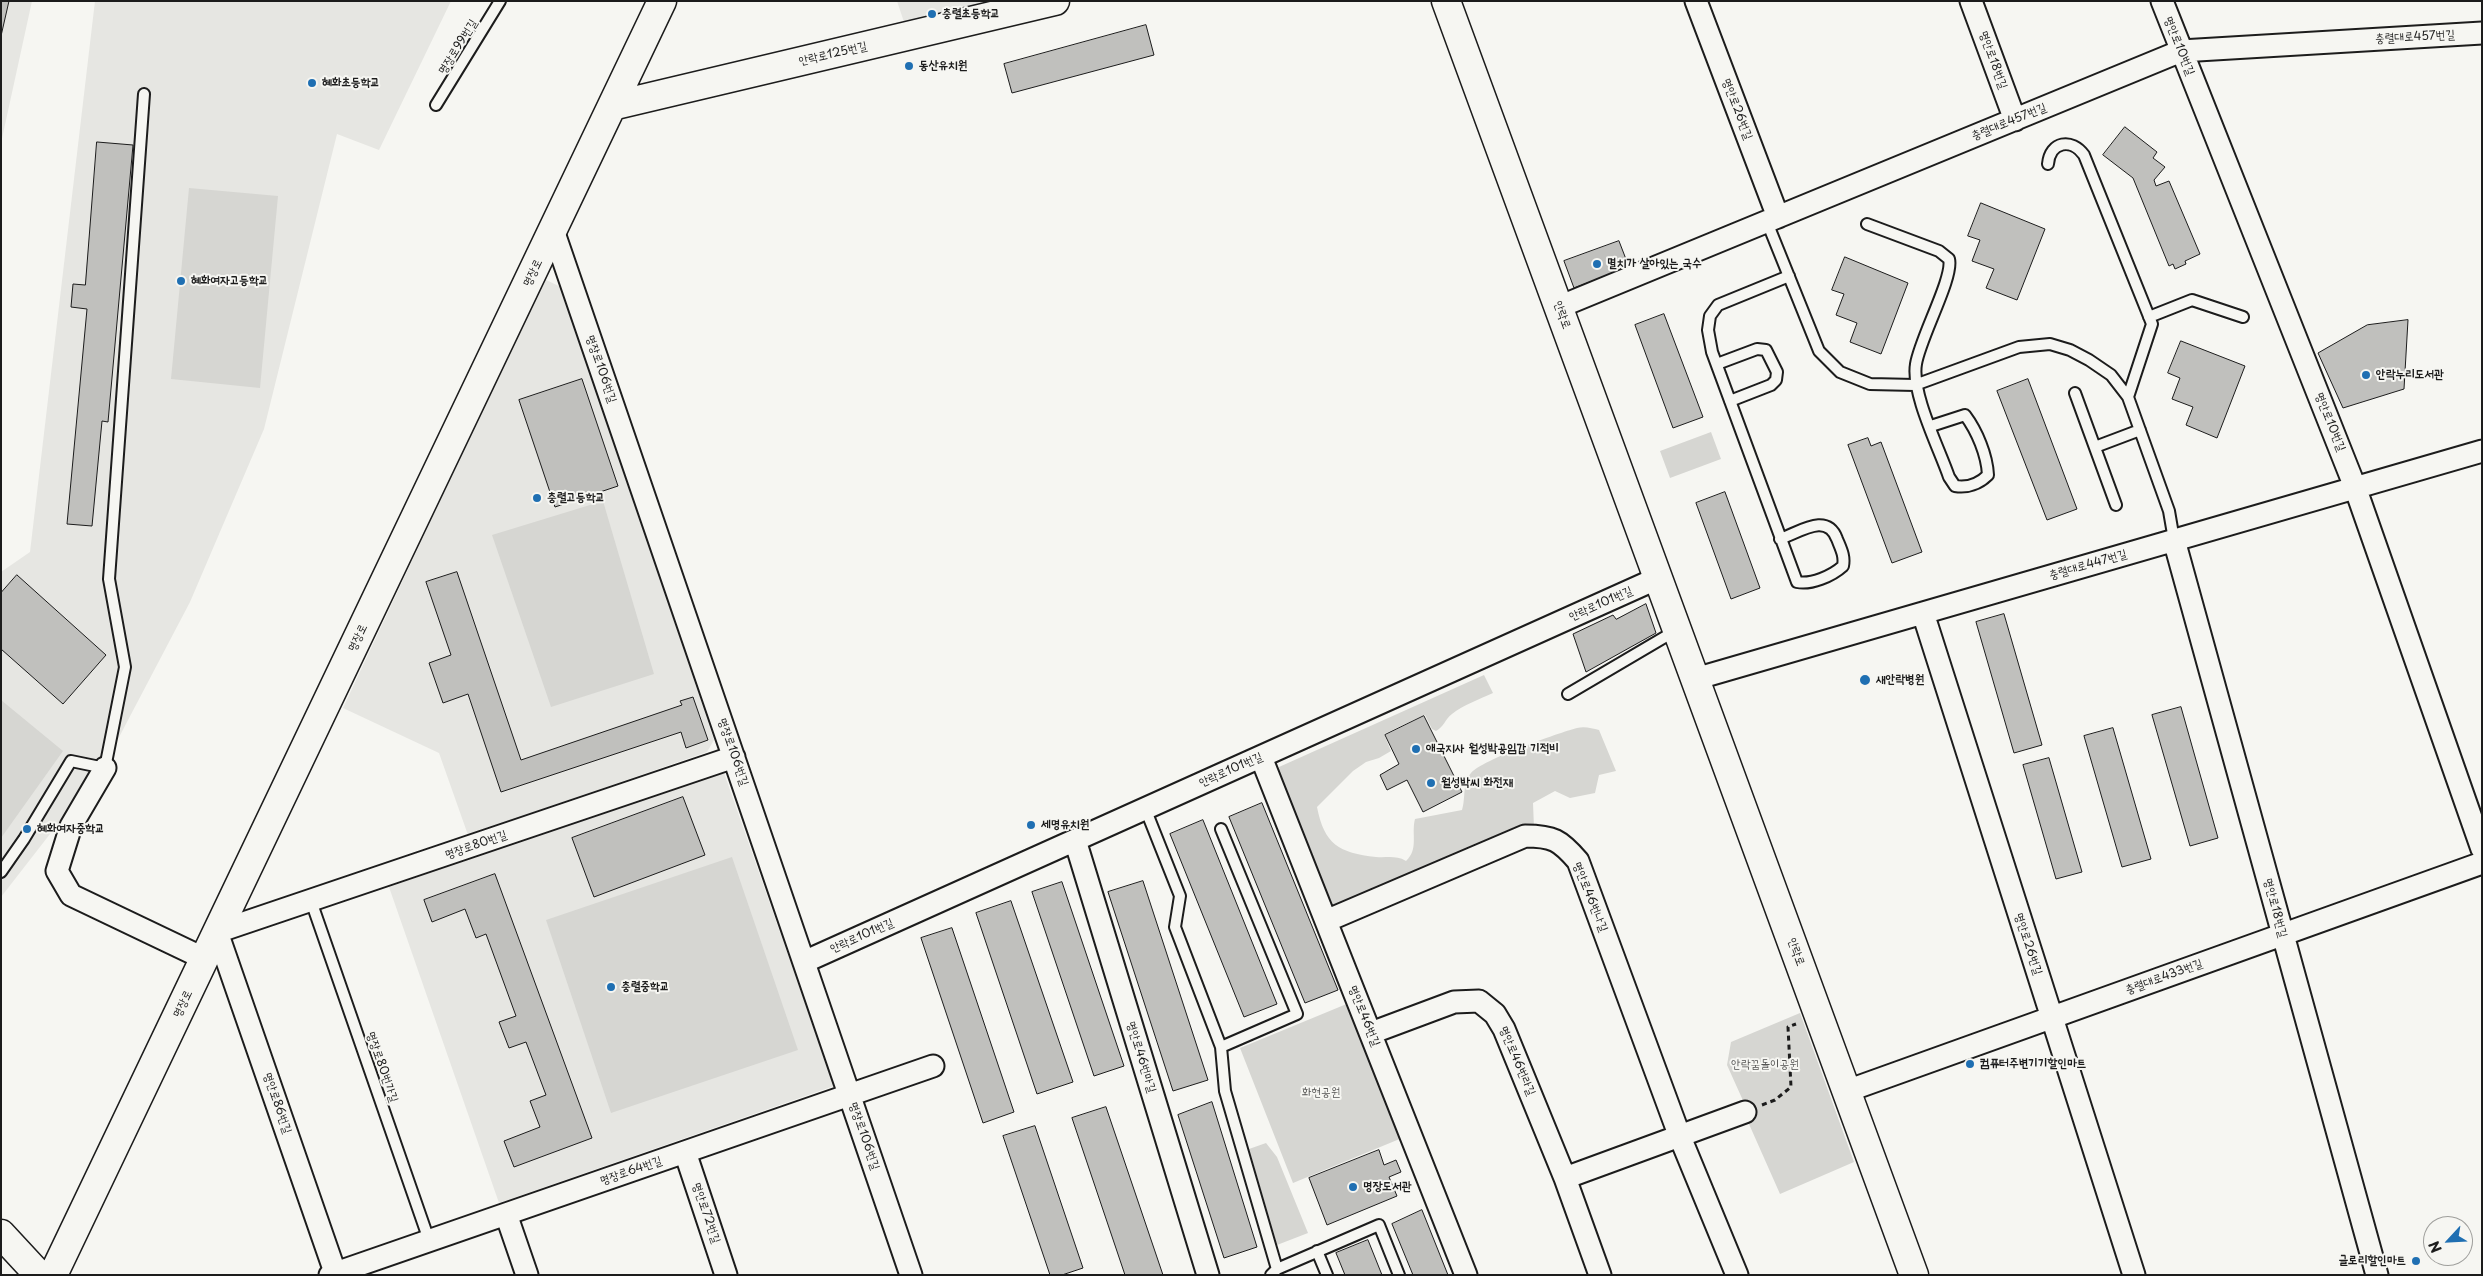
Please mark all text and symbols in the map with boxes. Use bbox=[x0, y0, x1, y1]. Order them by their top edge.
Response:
place label: 충렬초등학교 bbox=[942, 7, 1000, 21]
marker: 충렬초등학교 bbox=[926, 8, 938, 20]
street label: 명안로10번길 bbox=[2161, 14, 2197, 78]
street label: 명장로99번길 bbox=[435, 17, 481, 77]
street label: 충렬대로457번길 bbox=[2375, 28, 2455, 46]
street label: 명안로18번길 bbox=[1976, 29, 2010, 91]
street label: 안락로125번길 bbox=[797, 39, 869, 69]
place label: 동산유치원 bbox=[919, 59, 967, 73]
marker: 동산유치원 bbox=[903, 60, 915, 72]
place label: 혜화초등학교 bbox=[322, 76, 380, 90]
street label: 명안로26번길 bbox=[1719, 76, 1755, 142]
marker: 혜화초등학교 bbox=[306, 77, 318, 89]
street label: 충렬대로457번길 bbox=[1969, 100, 2049, 144]
street label: 명장로 bbox=[520, 257, 546, 289]
place label: 멸치가 살아있는 국수 bbox=[1607, 257, 1702, 271]
marker: 멸치가 살아있는 국수 bbox=[1591, 258, 1603, 270]
place label: 혜화여자고등학교 bbox=[191, 274, 268, 288]
marker: 혜화여자고등학교 bbox=[175, 275, 187, 287]
street label: 안락로 bbox=[1550, 299, 1574, 331]
street label: 명장로106번길 bbox=[583, 333, 619, 405]
place label: 안락누리도서관 bbox=[2376, 368, 2444, 382]
marker: 안락누리도서관 bbox=[2360, 369, 2372, 381]
street label: 명안로10번길 bbox=[2312, 390, 2348, 454]
place label: 충렬고등학교 bbox=[547, 491, 605, 505]
marker: 충렬고등학교 bbox=[531, 492, 543, 504]
street label: 충렬대로447번길 bbox=[2047, 547, 2129, 583]
street label: 안락로101번길 bbox=[1567, 584, 1635, 624]
street label: 명장로 bbox=[345, 622, 371, 654]
marker: 새안락병원 bbox=[1858, 673, 1872, 687]
place label: 새안락병원 bbox=[1876, 673, 1924, 687]
street label: 명장로106번길 bbox=[715, 716, 751, 788]
place label: 애국지사 월성박공임갑 기적비 bbox=[1426, 742, 1559, 756]
marker: 애국지사 월성박공임갑 기적비 bbox=[1410, 743, 1422, 755]
street label: 안락로101번길 bbox=[1197, 750, 1265, 790]
place label: 월성박씨 화전재 bbox=[1441, 776, 1512, 790]
marker: 월성박씨 화전재 bbox=[1425, 777, 1437, 789]
place label: 세명유치원 bbox=[1041, 818, 1089, 832]
marker: 세명유치원 bbox=[1025, 819, 1037, 831]
place label: 혜화여자중학교 bbox=[37, 822, 105, 836]
marker: 혜화여자중학교 bbox=[21, 823, 33, 835]
street label: 명장로80번길 bbox=[443, 828, 509, 862]
street label: 명안로46번나길 bbox=[1569, 860, 1611, 934]
street label: 명안로18번길 bbox=[2260, 877, 2290, 939]
street label: 명안로26번길 bbox=[2011, 911, 2045, 977]
street label: 안락로101번길 bbox=[828, 916, 896, 956]
street label: 안락로 bbox=[1784, 936, 1808, 968]
street label: 충렬대로433번길 bbox=[2123, 956, 2205, 998]
place label: 충렬중학교 bbox=[621, 980, 669, 994]
marker: 충렬중학교 bbox=[605, 981, 617, 993]
street label: 명안로46번길 bbox=[1345, 983, 1383, 1049]
street label: 명장로 bbox=[170, 988, 196, 1020]
street label: 명안로46번마길 bbox=[1123, 1019, 1159, 1095]
street label: 명안로46번라길 bbox=[1496, 1024, 1538, 1098]
street label: 명장로80번가길 bbox=[363, 1030, 401, 1104]
place label: 컴퓨터주변기기할인마트 bbox=[1980, 1057, 2086, 1071]
park label: 안락꿈돌이공원 bbox=[1731, 1058, 1799, 1072]
marker: 컴퓨터주변기기할인마트 bbox=[1964, 1058, 1976, 1070]
street label: 명안로86번길 bbox=[260, 1070, 294, 1136]
park label: 화현공원 bbox=[1302, 1086, 1340, 1100]
street label: 명장로106번길 bbox=[846, 1100, 882, 1172]
street label: 명장로64번길 bbox=[598, 1154, 664, 1188]
place label: 명장도서관 bbox=[1363, 1180, 1411, 1194]
street label: 명안로72번길 bbox=[689, 1181, 723, 1245]
marker: 명장도서관 bbox=[1347, 1181, 1359, 1193]
north arrow bbox=[2423, 1216, 2473, 1266]
text: N bbox=[2423, 1238, 2447, 1257]
place label: 글로리할인마트 bbox=[2338, 1254, 2406, 1268]
marker: 글로리할인마트 bbox=[2410, 1255, 2422, 1267]

